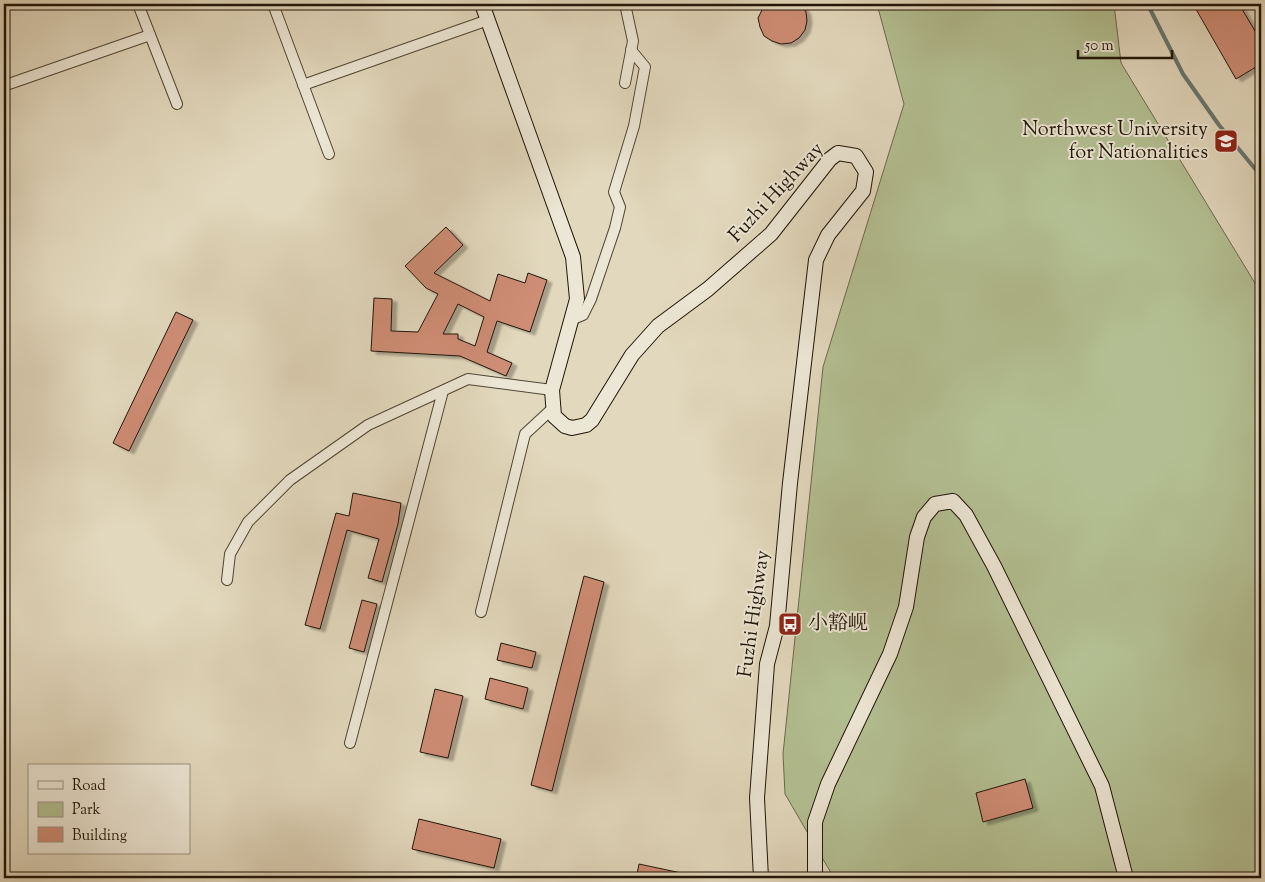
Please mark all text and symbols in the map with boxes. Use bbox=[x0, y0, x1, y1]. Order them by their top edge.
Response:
scale bar bbox=[1078, 28, 1171, 60]
text: 50 m bbox=[1084, 36, 1114, 57]
place label: Northwest University for Nationalities bbox=[1022, 116, 1208, 168]
school or university icon: Northwest University for Nationalities bbox=[1213, 128, 1239, 154]
street label: Fuzhi Highway bbox=[723, 136, 831, 250]
street label: Fuzhi Highway bbox=[732, 549, 778, 679]
place label: 小豁岘 bbox=[808, 610, 868, 639]
bus stop icon: 小豁岘 bbox=[777, 611, 803, 637]
legend bbox=[28, 764, 190, 854]
text: Road bbox=[72, 776, 106, 797]
text: Park bbox=[72, 800, 101, 821]
text: Building bbox=[72, 826, 127, 847]

